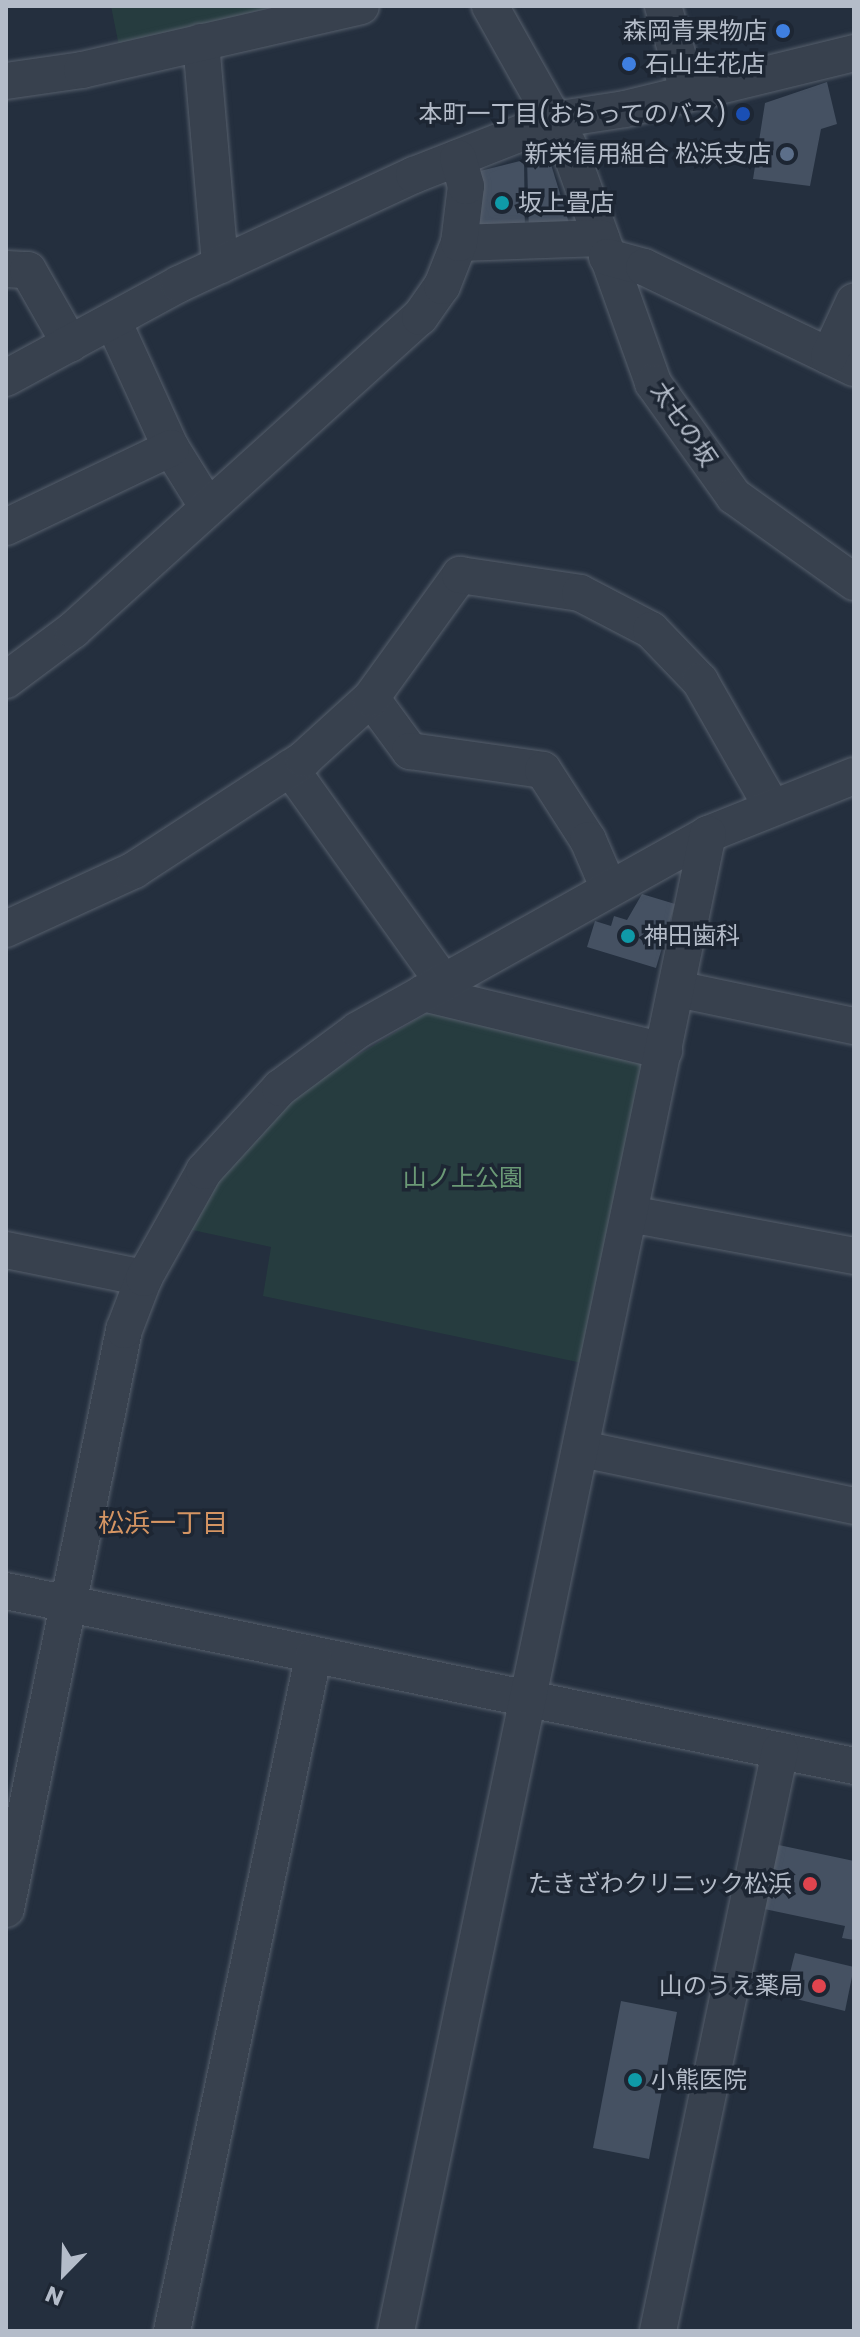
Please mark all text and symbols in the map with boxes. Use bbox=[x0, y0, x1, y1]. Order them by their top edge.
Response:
place label: 森岡青果物店 bbox=[623, 17, 767, 45]
marker: 森岡青果物店 bbox=[774, 22, 792, 40]
place label: 石山生花店 bbox=[645, 50, 765, 78]
marker: 石山生花店 bbox=[620, 55, 638, 73]
place label: 本町一丁目(おらってのバス) bbox=[417, 100, 727, 128]
marker: 本町一丁目(おらってのバス) bbox=[734, 105, 752, 123]
place label: 新栄信用組合 松浜支店 bbox=[525, 140, 771, 168]
marker: 新栄信用組合 松浜支店 bbox=[778, 145, 796, 163]
place label: 坂上畳店 bbox=[518, 189, 614, 217]
marker: 坂上畳店 bbox=[493, 194, 511, 212]
street label: 太七の坂 bbox=[645, 376, 723, 472]
place label: 神田歯科 bbox=[644, 922, 740, 950]
marker: 神田歯科 bbox=[619, 927, 637, 945]
park label: 山ノ上公園 bbox=[403, 1164, 523, 1192]
district label: 松浜一丁目 bbox=[98, 1508, 228, 1540]
place label: たきざわクリニック松浜 bbox=[528, 1870, 792, 1898]
marker: たきざわクリニック松浜 bbox=[799, 1873, 821, 1895]
place label: 山のうえ薬局 bbox=[659, 1972, 803, 2000]
marker: 山のうえ薬局 bbox=[810, 1977, 828, 1995]
place label: 小熊医院 bbox=[651, 2066, 747, 2094]
marker: 小熊医院 bbox=[626, 2071, 644, 2089]
north arrow bbox=[24, 2233, 104, 2313]
text: N bbox=[41, 2278, 68, 2313]

